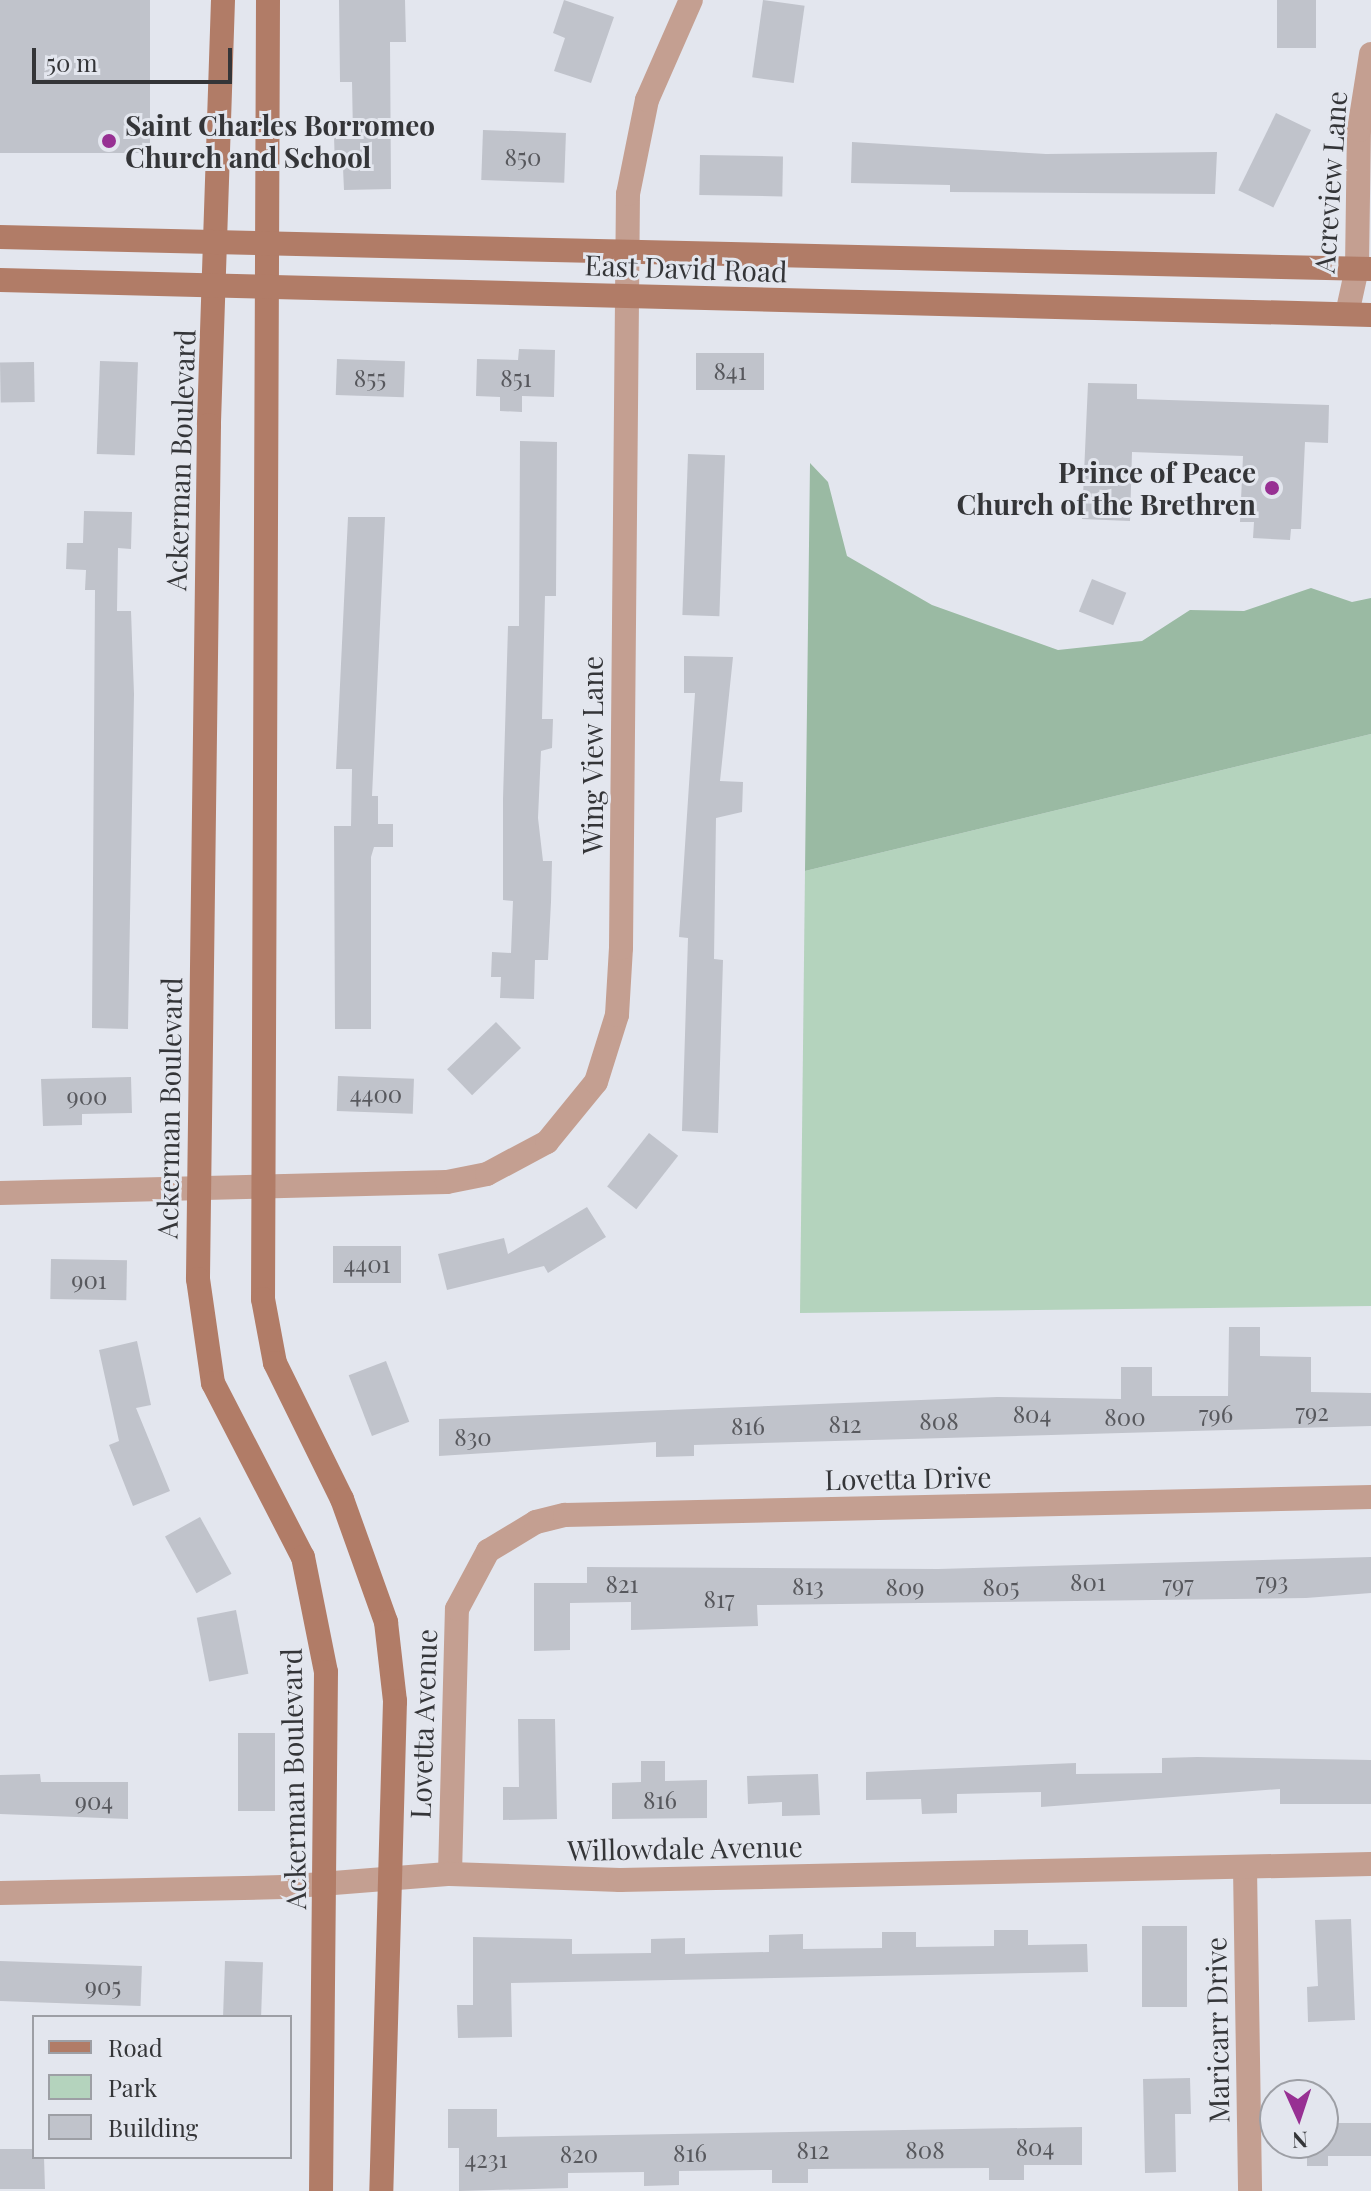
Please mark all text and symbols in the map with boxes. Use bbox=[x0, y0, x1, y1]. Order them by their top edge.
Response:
scale bar bbox=[36, 32, 236, 82]
text: 50 m bbox=[46, 46, 98, 78]
street label: Acreview Lane bbox=[1307, 90, 1353, 274]
place label: Saint Charles Borromeo Church and School bbox=[125, 108, 435, 174]
marker: Saint Charles Borromeo Church and School bbox=[100, 132, 118, 150]
house number: 850 bbox=[505, 143, 541, 171]
street label: East David Road bbox=[584, 248, 788, 288]
street label: Ackerman Boulevard bbox=[159, 329, 201, 591]
house number: 841 bbox=[713, 357, 747, 385]
house number: 855 bbox=[354, 364, 386, 392]
house number: 851 bbox=[500, 364, 532, 392]
place label: Prince of Peace Church of the Brethren bbox=[956, 455, 1256, 521]
marker: Prince of Peace Church of the Brethren bbox=[1263, 479, 1281, 497]
street label: Wing View Lane bbox=[575, 655, 609, 855]
street label: Ackerman Boulevard bbox=[150, 977, 188, 1239]
house number: 4400 bbox=[350, 1080, 402, 1108]
house number: 900 bbox=[66, 1082, 108, 1110]
house number: 4401 bbox=[344, 1250, 390, 1278]
house number: 901 bbox=[71, 1266, 107, 1294]
house number: 792 bbox=[1295, 1398, 1329, 1426]
house number: 804 bbox=[1013, 1400, 1051, 1428]
house number: 796 bbox=[1199, 1400, 1233, 1428]
house number: 800 bbox=[1104, 1403, 1146, 1431]
house number: 808 bbox=[919, 1407, 959, 1435]
house number: 812 bbox=[829, 1410, 861, 1438]
house number: 816 bbox=[731, 1412, 765, 1440]
house number: 830 bbox=[454, 1423, 492, 1451]
street label: Lovetta Drive bbox=[824, 1460, 992, 1496]
house number: 793 bbox=[1256, 1567, 1288, 1595]
house number: 801 bbox=[1070, 1568, 1106, 1596]
house number: 821 bbox=[606, 1570, 638, 1598]
house number: 797 bbox=[1162, 1570, 1194, 1598]
house number: 813 bbox=[792, 1572, 824, 1600]
house number: 809 bbox=[885, 1573, 925, 1601]
house number: 805 bbox=[983, 1573, 1019, 1601]
house number: 817 bbox=[703, 1585, 735, 1613]
street label: Lovetta Avenue bbox=[403, 1628, 443, 1820]
street label: Ackerman Boulevard bbox=[274, 1648, 312, 1910]
house number: 816 bbox=[643, 1786, 677, 1814]
house number: 904 bbox=[75, 1787, 113, 1815]
street label: Willowdale Avenue bbox=[566, 1829, 804, 1867]
street label: Maricarr Drive bbox=[1199, 1936, 1235, 2124]
house number: 905 bbox=[85, 1972, 121, 2000]
legend bbox=[32, 2015, 292, 2159]
text: Road bbox=[108, 2031, 163, 2063]
text: Park bbox=[108, 2071, 157, 2103]
north arrow bbox=[1259, 2079, 1339, 2159]
text: Building bbox=[108, 2111, 198, 2143]
text: N bbox=[1291, 2126, 1309, 2156]
house number: 804 bbox=[1016, 2133, 1054, 2161]
house number: 812 bbox=[797, 2136, 829, 2164]
house number: 808 bbox=[905, 2136, 945, 2164]
house number: 816 bbox=[673, 2139, 707, 2167]
house number: 820 bbox=[560, 2140, 598, 2168]
house number: 4231 bbox=[464, 2145, 508, 2173]

